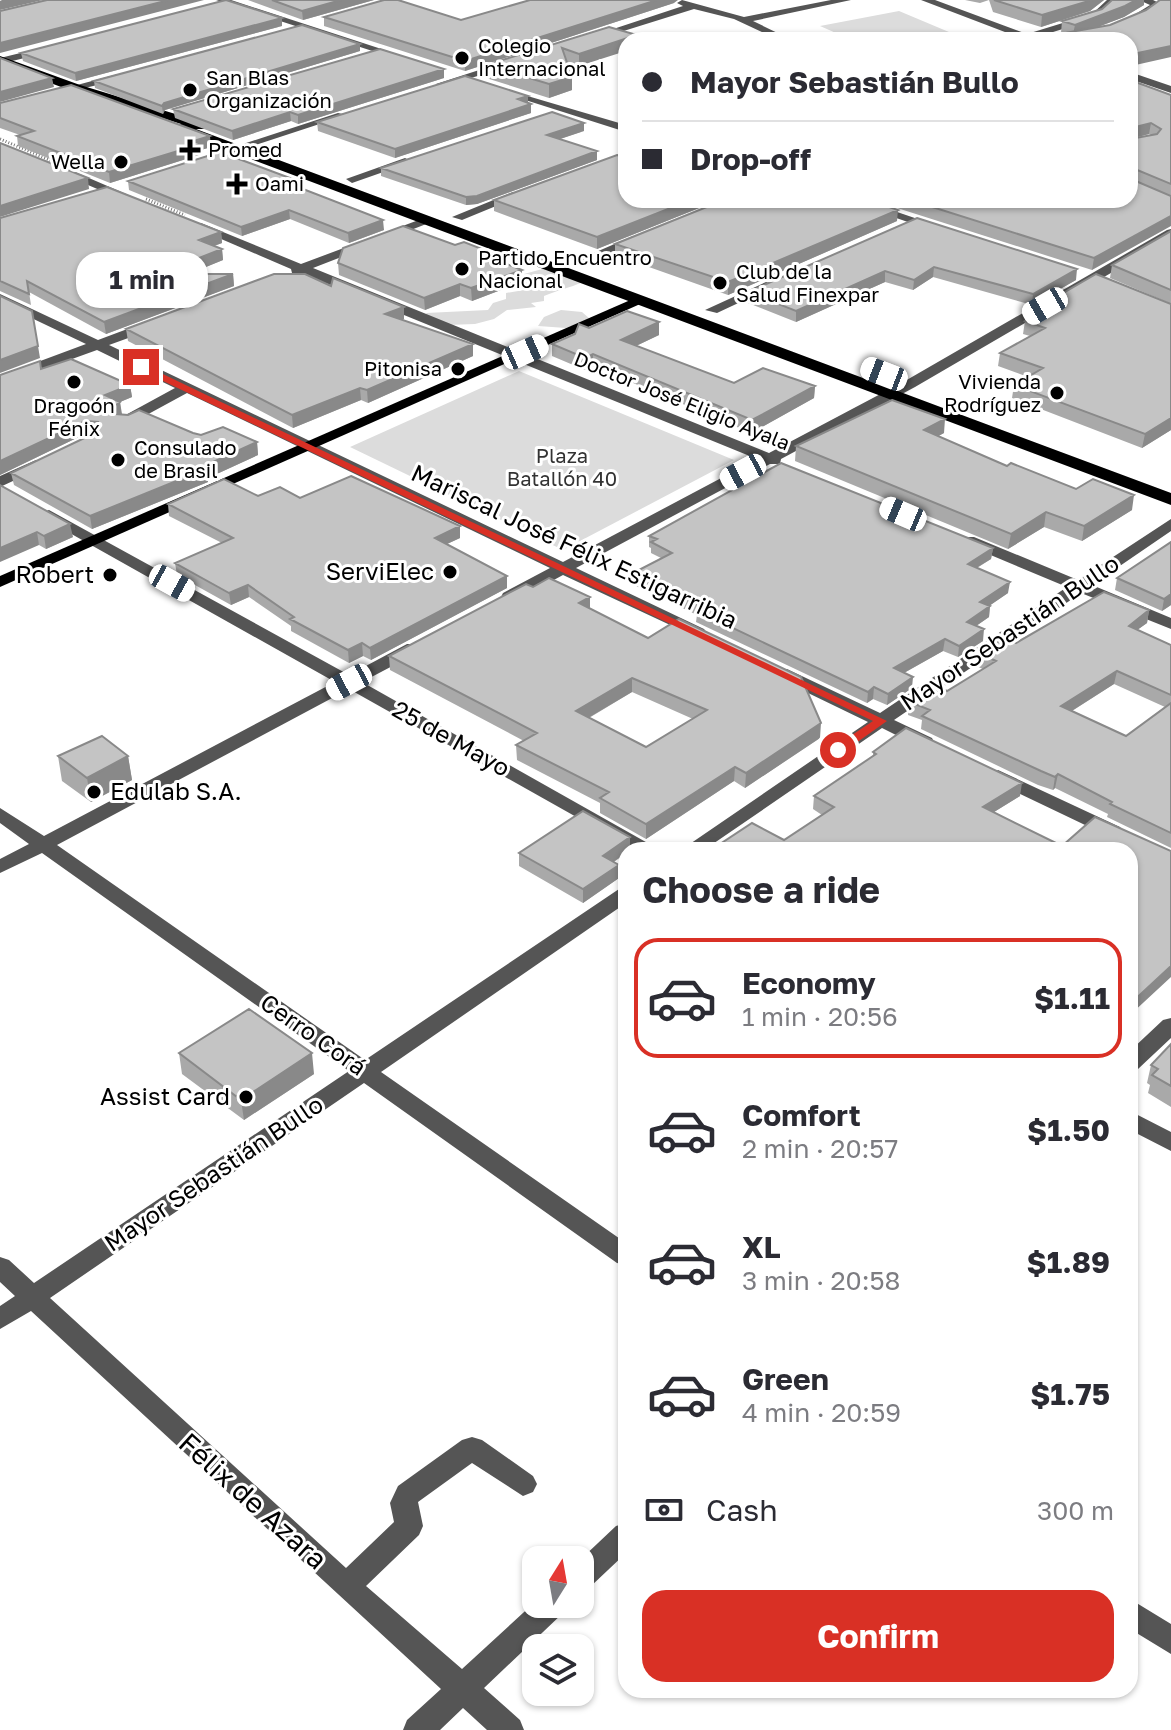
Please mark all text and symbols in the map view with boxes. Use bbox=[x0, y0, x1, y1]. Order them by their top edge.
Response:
place label: Colegio Internacional bbox=[478, 33, 606, 80]
marker: Colegio Internacional bbox=[453, 49, 471, 67]
text: Mayor Sebastián Bullo bbox=[690, 64, 1019, 100]
place label: San Blas Organización bbox=[206, 65, 332, 112]
marker: San Blas Organización bbox=[181, 81, 199, 99]
place label: Promed bbox=[208, 137, 282, 161]
marker: Promed bbox=[179, 139, 201, 161]
text: Drop-off bbox=[690, 141, 811, 177]
place label: Wella bbox=[51, 149, 105, 173]
marker: Wella bbox=[112, 153, 130, 171]
place label: Oami bbox=[255, 171, 304, 195]
marker: Oami bbox=[226, 173, 248, 195]
place label: Partido Encuentro Nacional bbox=[478, 245, 652, 292]
callout: 1 min bbox=[75, 251, 207, 307]
place label: Club de la Salud Finexpar bbox=[736, 259, 879, 306]
marker: Partido Encuentro Nacional bbox=[453, 260, 471, 278]
text: 1 min bbox=[109, 264, 175, 295]
marker: Club de la Salud Finexpar bbox=[711, 274, 729, 292]
car bbox=[1018, 284, 1072, 328]
car bbox=[498, 331, 552, 373]
street label: Doctor José Eligio Ayala bbox=[571, 346, 794, 454]
route end bbox=[123, 349, 159, 385]
car bbox=[857, 354, 911, 394]
place label: Pitonisa bbox=[364, 356, 442, 380]
marker: Pitonisa bbox=[449, 360, 467, 378]
place label: Vivienda Rodríguez bbox=[944, 369, 1041, 416]
marker: Dragoón Fénix bbox=[65, 373, 83, 391]
marker: Vivienda Rodríguez bbox=[1048, 384, 1066, 402]
place label: Dragoón Fénix bbox=[33, 393, 115, 440]
place label: Consulado de Brasil bbox=[134, 435, 237, 482]
park label: Plaza Batallón 40 bbox=[507, 443, 617, 490]
car bbox=[716, 450, 770, 494]
marker: Consulado de Brasil bbox=[109, 451, 127, 469]
street label: Mariscal José Félix Estigarribia bbox=[407, 457, 742, 634]
car bbox=[876, 494, 930, 534]
street label: Mayor Sebastián Bullo bbox=[894, 548, 1124, 716]
place label: ServiElec bbox=[326, 556, 434, 585]
place label: Robert bbox=[15, 559, 94, 588]
car bbox=[145, 561, 199, 605]
marker: ServiElec bbox=[441, 563, 459, 581]
marker: Robert bbox=[101, 566, 119, 584]
car bbox=[322, 660, 376, 704]
street label: 25 de Mayo bbox=[388, 694, 515, 782]
route start bbox=[820, 732, 856, 768]
place label: Edulab S.A. bbox=[110, 776, 242, 805]
marker: Edulab S.A. bbox=[85, 783, 103, 801]
text: Choose a ride bbox=[642, 868, 880, 911]
icon: car bbox=[646, 962, 718, 1034]
text: Economy bbox=[742, 965, 876, 1001]
text: $1.11 bbox=[1034, 980, 1110, 1016]
street label: Cerro Corá bbox=[255, 987, 372, 1081]
text: 1 min · 20:56 bbox=[742, 1001, 898, 1032]
place label: Assist Card bbox=[100, 1081, 230, 1110]
marker: Assist Card bbox=[237, 1088, 255, 1106]
street label: Mayor Sebastián Bullo bbox=[98, 1089, 328, 1257]
icon: car bbox=[646, 1094, 718, 1166]
text: Comfort bbox=[742, 1097, 861, 1133]
text: $1.50 bbox=[1027, 1112, 1110, 1148]
text: 2 min · 20:57 bbox=[742, 1133, 898, 1164]
icon: car bbox=[646, 1226, 718, 1298]
text: XL bbox=[742, 1229, 781, 1265]
text: $1.89 bbox=[1027, 1244, 1110, 1280]
text: 3 min · 20:58 bbox=[742, 1265, 900, 1296]
icon: car bbox=[646, 1358, 718, 1430]
text: Green bbox=[742, 1361, 829, 1397]
text: $1.75 bbox=[1030, 1376, 1110, 1412]
text: 4 min · 20:59 bbox=[742, 1397, 901, 1428]
street label: Félix de Azara bbox=[173, 1426, 334, 1576]
icon: cash bbox=[642, 1488, 686, 1532]
text: Cash bbox=[706, 1492, 778, 1528]
text: 300 m bbox=[1037, 1495, 1114, 1526]
north arrow bbox=[522, 1546, 594, 1618]
map controls bbox=[522, 1546, 594, 1706]
button: Confirm bbox=[642, 1590, 1114, 1682]
button: layers bbox=[522, 1634, 594, 1706]

